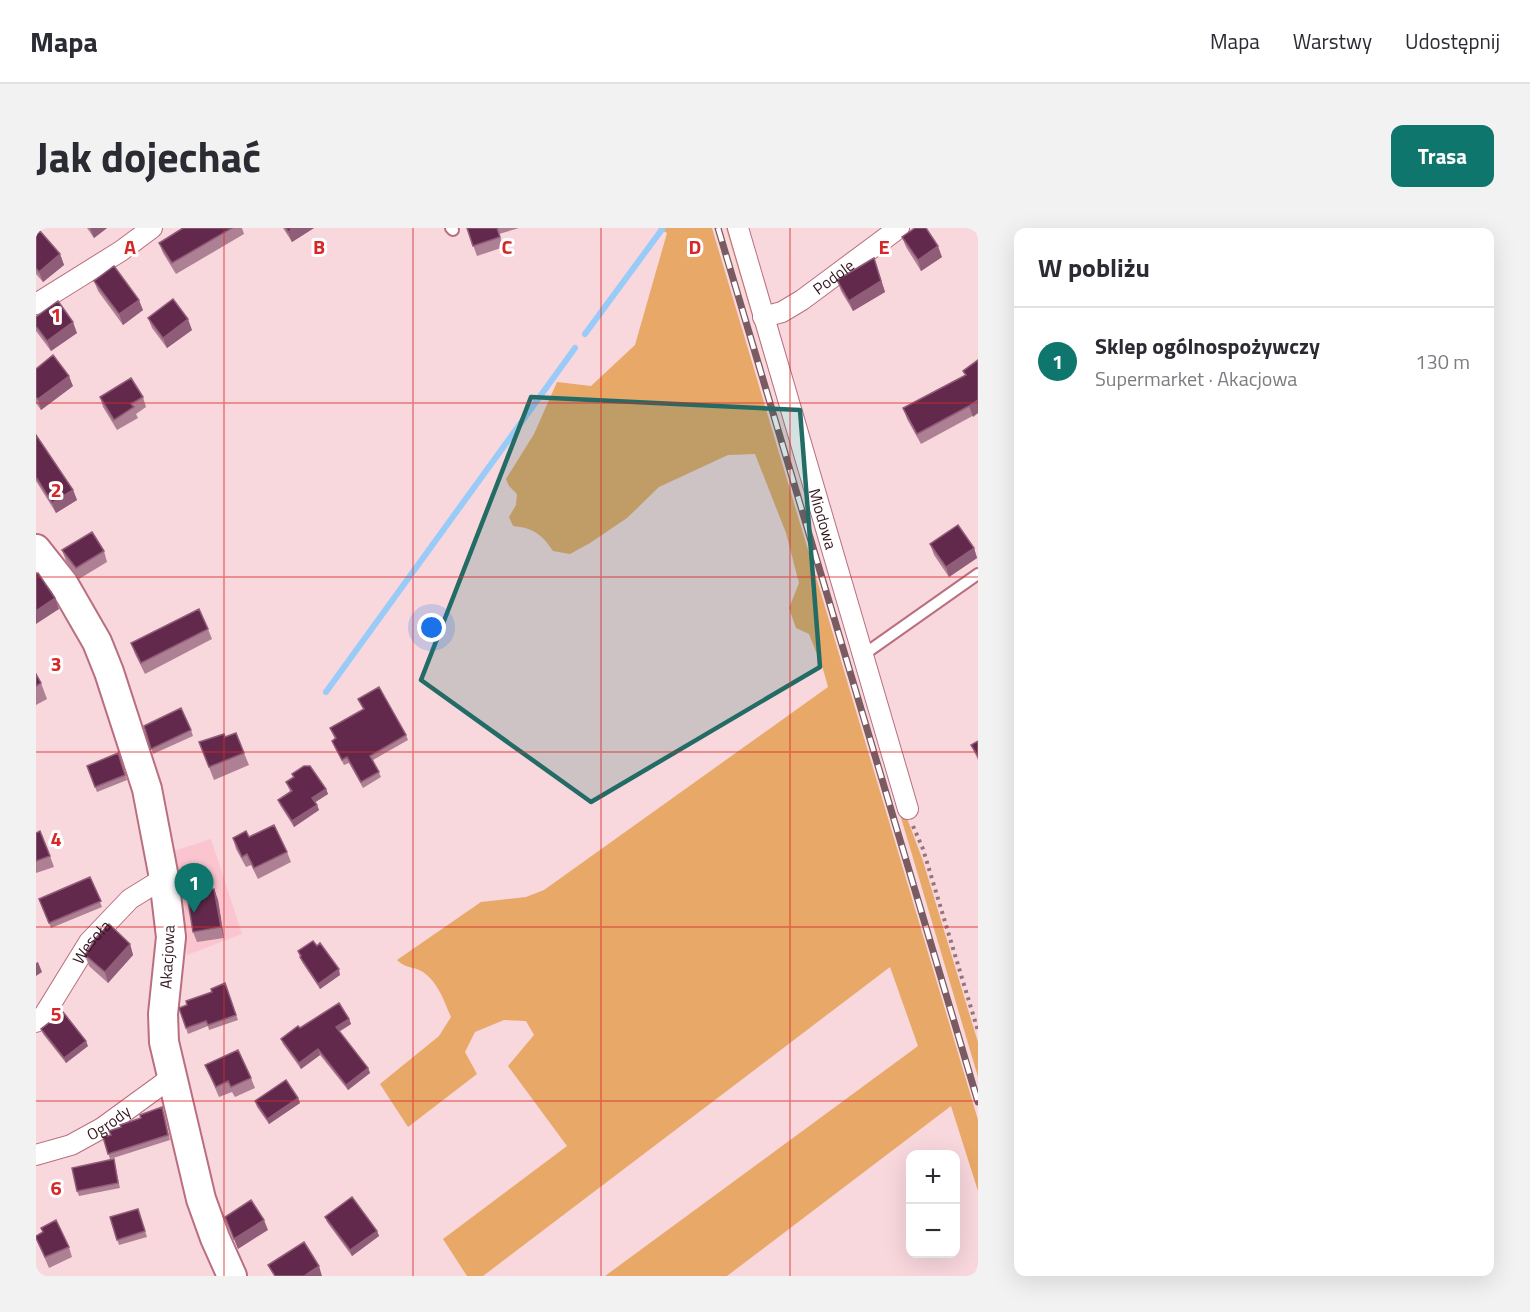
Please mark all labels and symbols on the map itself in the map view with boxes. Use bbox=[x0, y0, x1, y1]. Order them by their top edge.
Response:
text: A bbox=[124, 231, 136, 262]
text: B bbox=[313, 231, 325, 262]
text: C bbox=[502, 231, 513, 262]
text: D bbox=[689, 231, 701, 262]
text: E bbox=[878, 231, 890, 262]
street label: Podole bbox=[807, 253, 859, 300]
text: 1 bbox=[50, 299, 62, 330]
text: 2 bbox=[50, 474, 62, 505]
street label: Miodowa bbox=[803, 485, 843, 552]
your location bbox=[417, 613, 446, 642]
text: 3 bbox=[50, 648, 62, 679]
text: 4 bbox=[50, 823, 62, 854]
pin: 1 bbox=[174, 864, 214, 913]
street label: Wesoła bbox=[66, 914, 116, 969]
street label: Akacjowa bbox=[153, 924, 181, 990]
text: 5 bbox=[50, 998, 62, 1029]
street label: Ogrody bbox=[82, 1099, 136, 1146]
text: 6 bbox=[50, 1172, 62, 1203]

